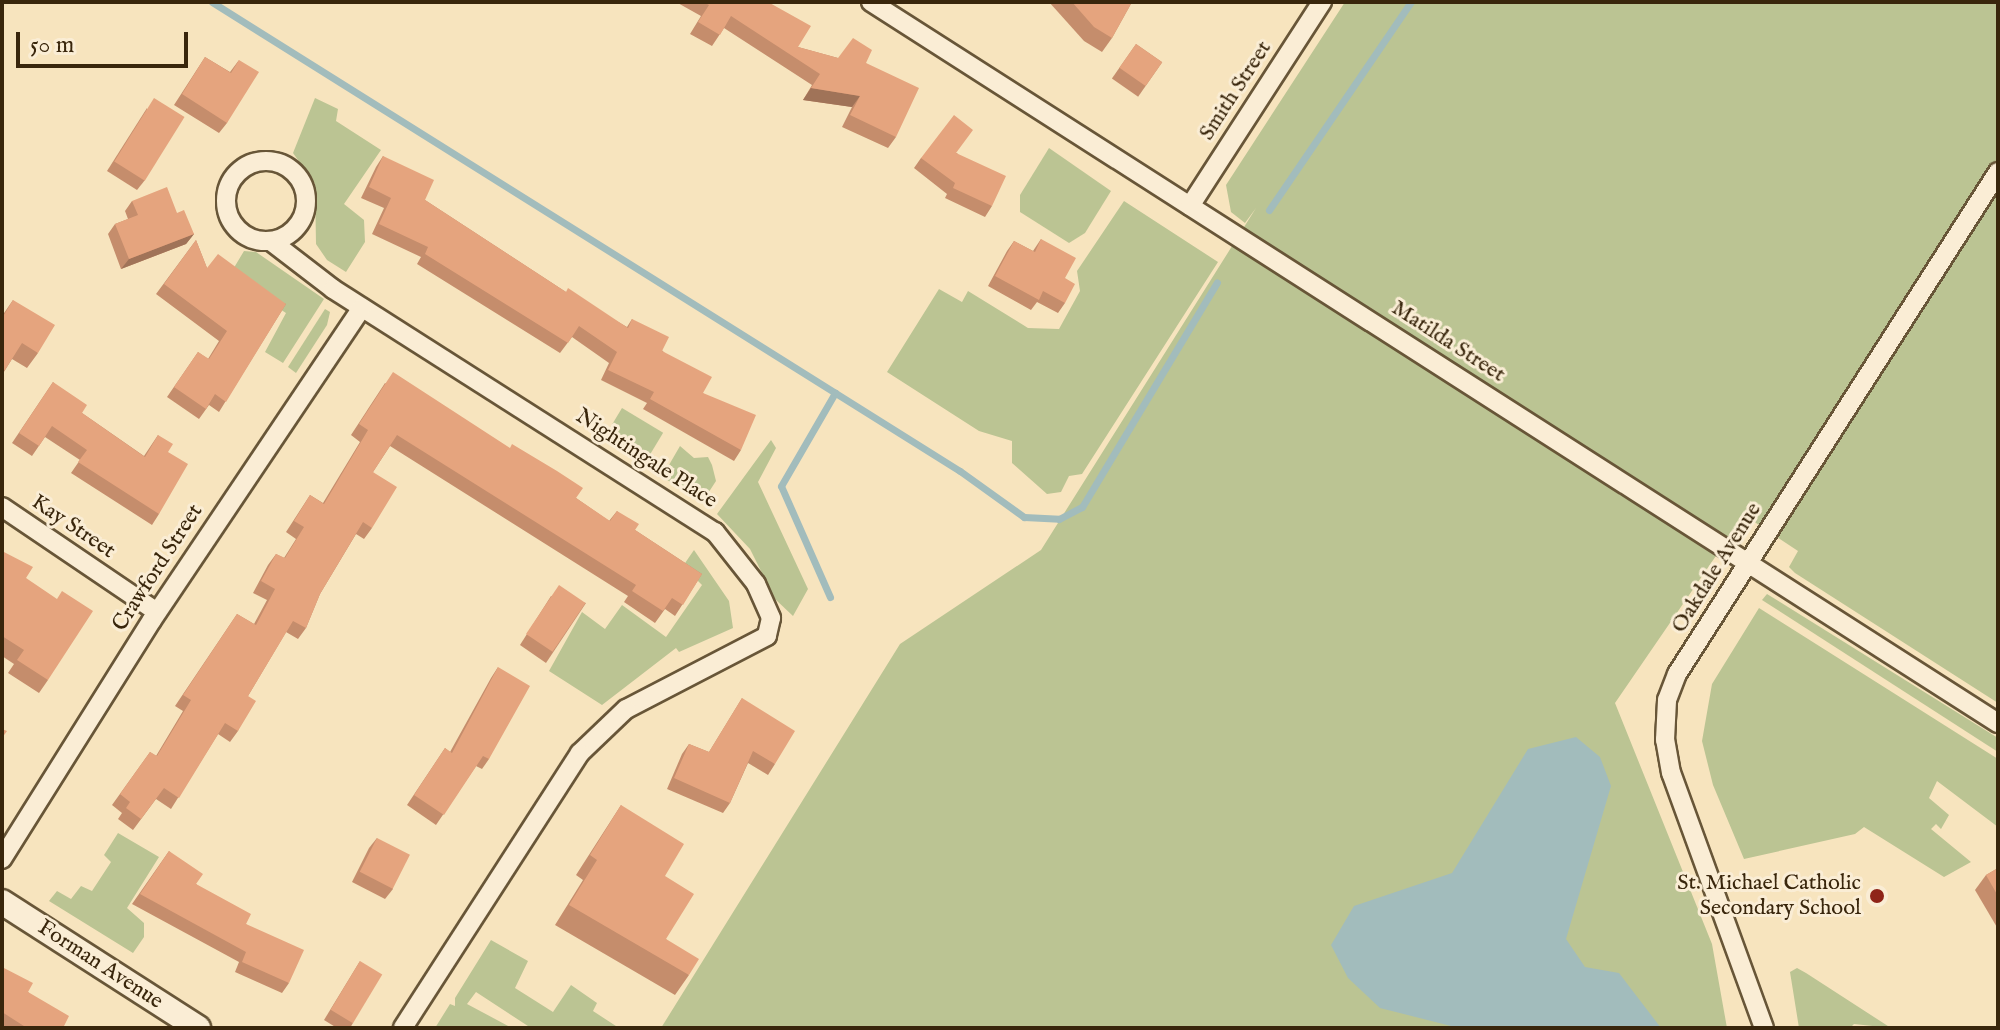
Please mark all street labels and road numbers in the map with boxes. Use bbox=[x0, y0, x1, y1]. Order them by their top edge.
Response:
street label: Smith Street bbox=[1194, 37, 1278, 145]
street label: Matilda Street bbox=[1386, 295, 1510, 389]
street label: Nightingale Place bbox=[570, 403, 722, 515]
street label: Kay Street bbox=[26, 489, 120, 565]
street label: Oakdale Avenue bbox=[1666, 498, 1768, 638]
street label: Crawford Street bbox=[107, 499, 209, 637]
street label: Forman Avenue bbox=[32, 915, 168, 1015]

